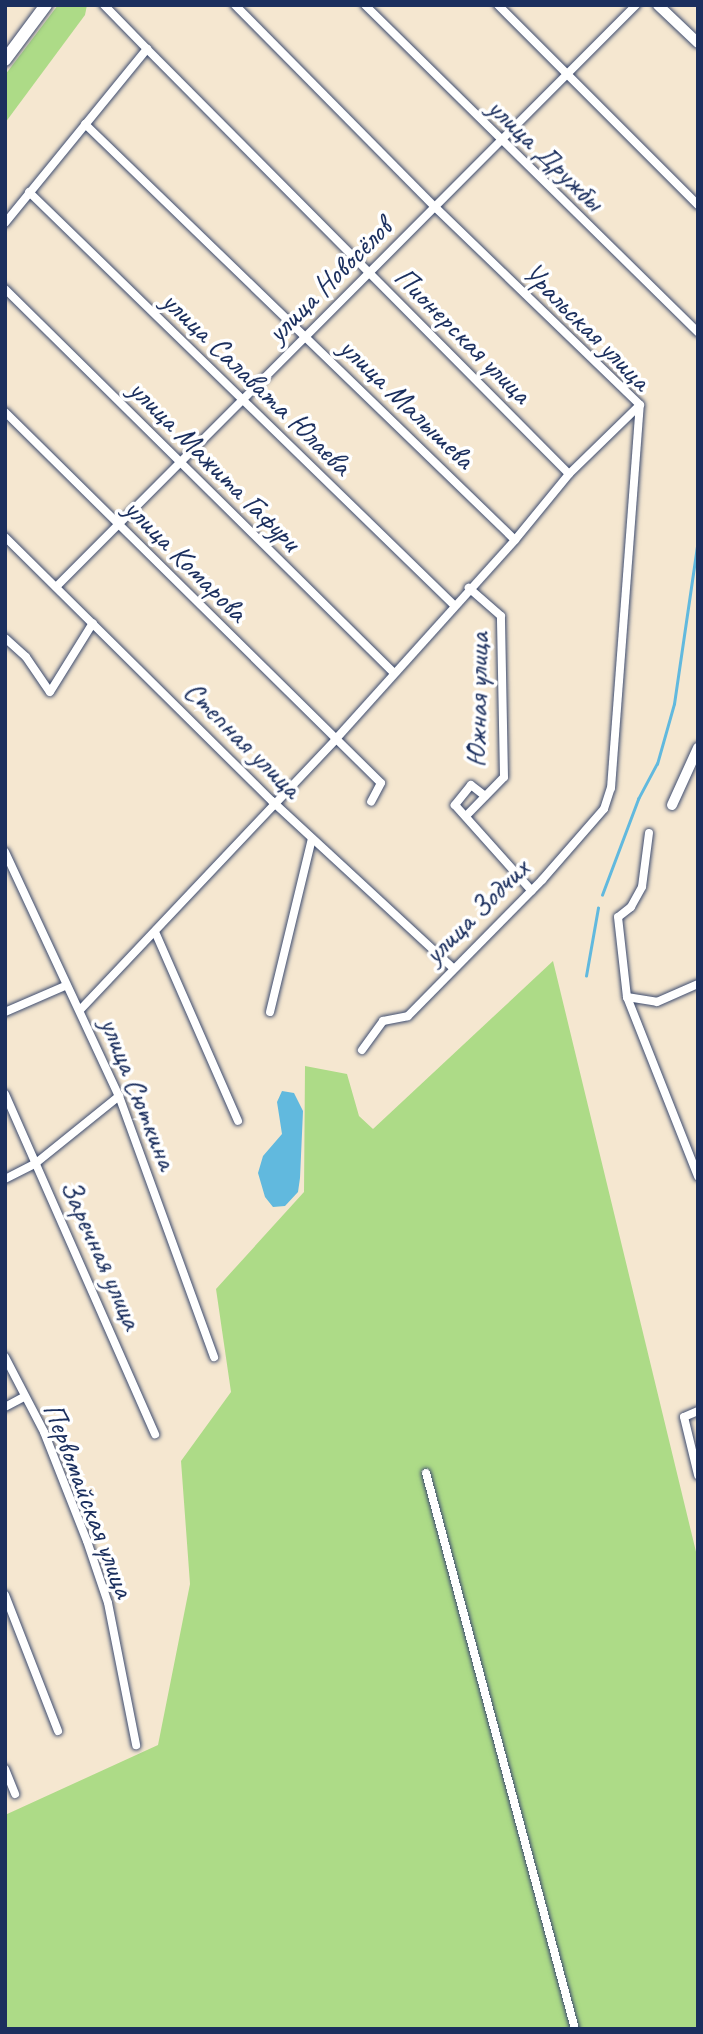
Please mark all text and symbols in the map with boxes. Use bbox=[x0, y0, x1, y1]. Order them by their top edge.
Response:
street label: улица Дружбы bbox=[481, 90, 611, 218]
street label: улица Новосёлов bbox=[259, 210, 399, 350]
street label: Уральская улица bbox=[515, 254, 659, 398]
street label: Пионерская улица bbox=[386, 258, 540, 412]
street label: улица Салавата Юлаева bbox=[155, 283, 359, 483]
street label: улица Малышева bbox=[332, 329, 482, 477]
street label: улица Мажита Гафури bbox=[119, 369, 311, 561]
street label: улица Комарова bbox=[116, 490, 256, 630]
street label: Южная улица bbox=[458, 631, 496, 769]
street label: Степная улица bbox=[177, 673, 309, 805]
street label: улица Зодчих bbox=[415, 850, 537, 972]
street label: улица Сюткина bbox=[92, 1012, 186, 1174]
street label: Заречная улица bbox=[53, 1173, 151, 1335]
street label: Первомайская улица bbox=[35, 1397, 143, 1603]

